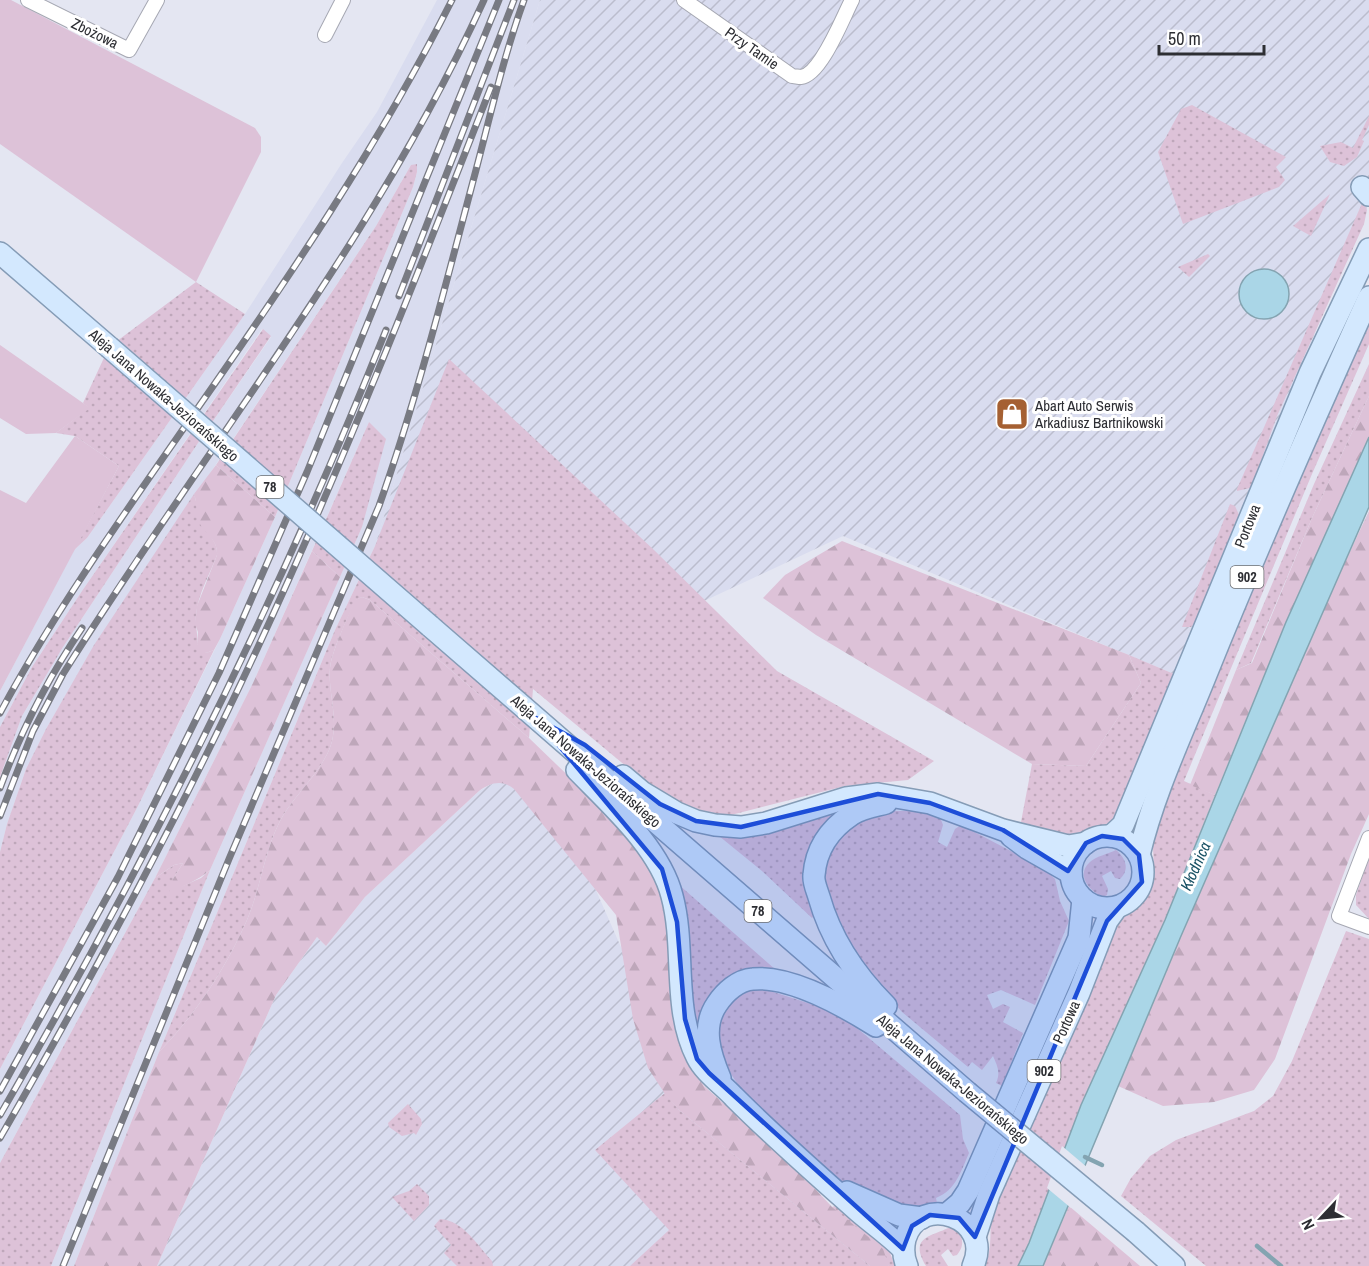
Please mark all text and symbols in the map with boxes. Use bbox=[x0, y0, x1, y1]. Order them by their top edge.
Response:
street label: Zbożowa bbox=[68, 13, 122, 53]
scale bar bbox=[1159, 18, 1264, 56]
street label: Przy Tamie bbox=[721, 22, 783, 74]
text: 50 m bbox=[1168, 26, 1201, 51]
street label: Aleja Jana Nowaka-Jeziorańskiego bbox=[84, 323, 244, 466]
place label: Abart Auto Serwis Arkadiusz Bartnikowski bbox=[1034, 395, 1164, 433]
shop icon: Abart Auto Serwis Arkadiusz Bartnikowski bbox=[994, 396, 1030, 432]
road number: 78 bbox=[256, 476, 284, 498]
street label: Portowa bbox=[1229, 501, 1265, 551]
road number: 902 bbox=[1230, 566, 1264, 588]
street label: Aleja Jana Nowaka-Jeziorańskiego bbox=[506, 689, 666, 832]
water label: Kłodnica bbox=[1175, 838, 1215, 894]
road number: 78 bbox=[744, 900, 771, 922]
street label: Portowa bbox=[1047, 997, 1085, 1047]
street label: Aleja Jana Nowaka-Jeziorańskiego bbox=[872, 1008, 1034, 1149]
road number: 902 bbox=[1028, 1060, 1060, 1082]
north arrow bbox=[1291, 1188, 1351, 1248]
text: N bbox=[1296, 1215, 1319, 1234]

